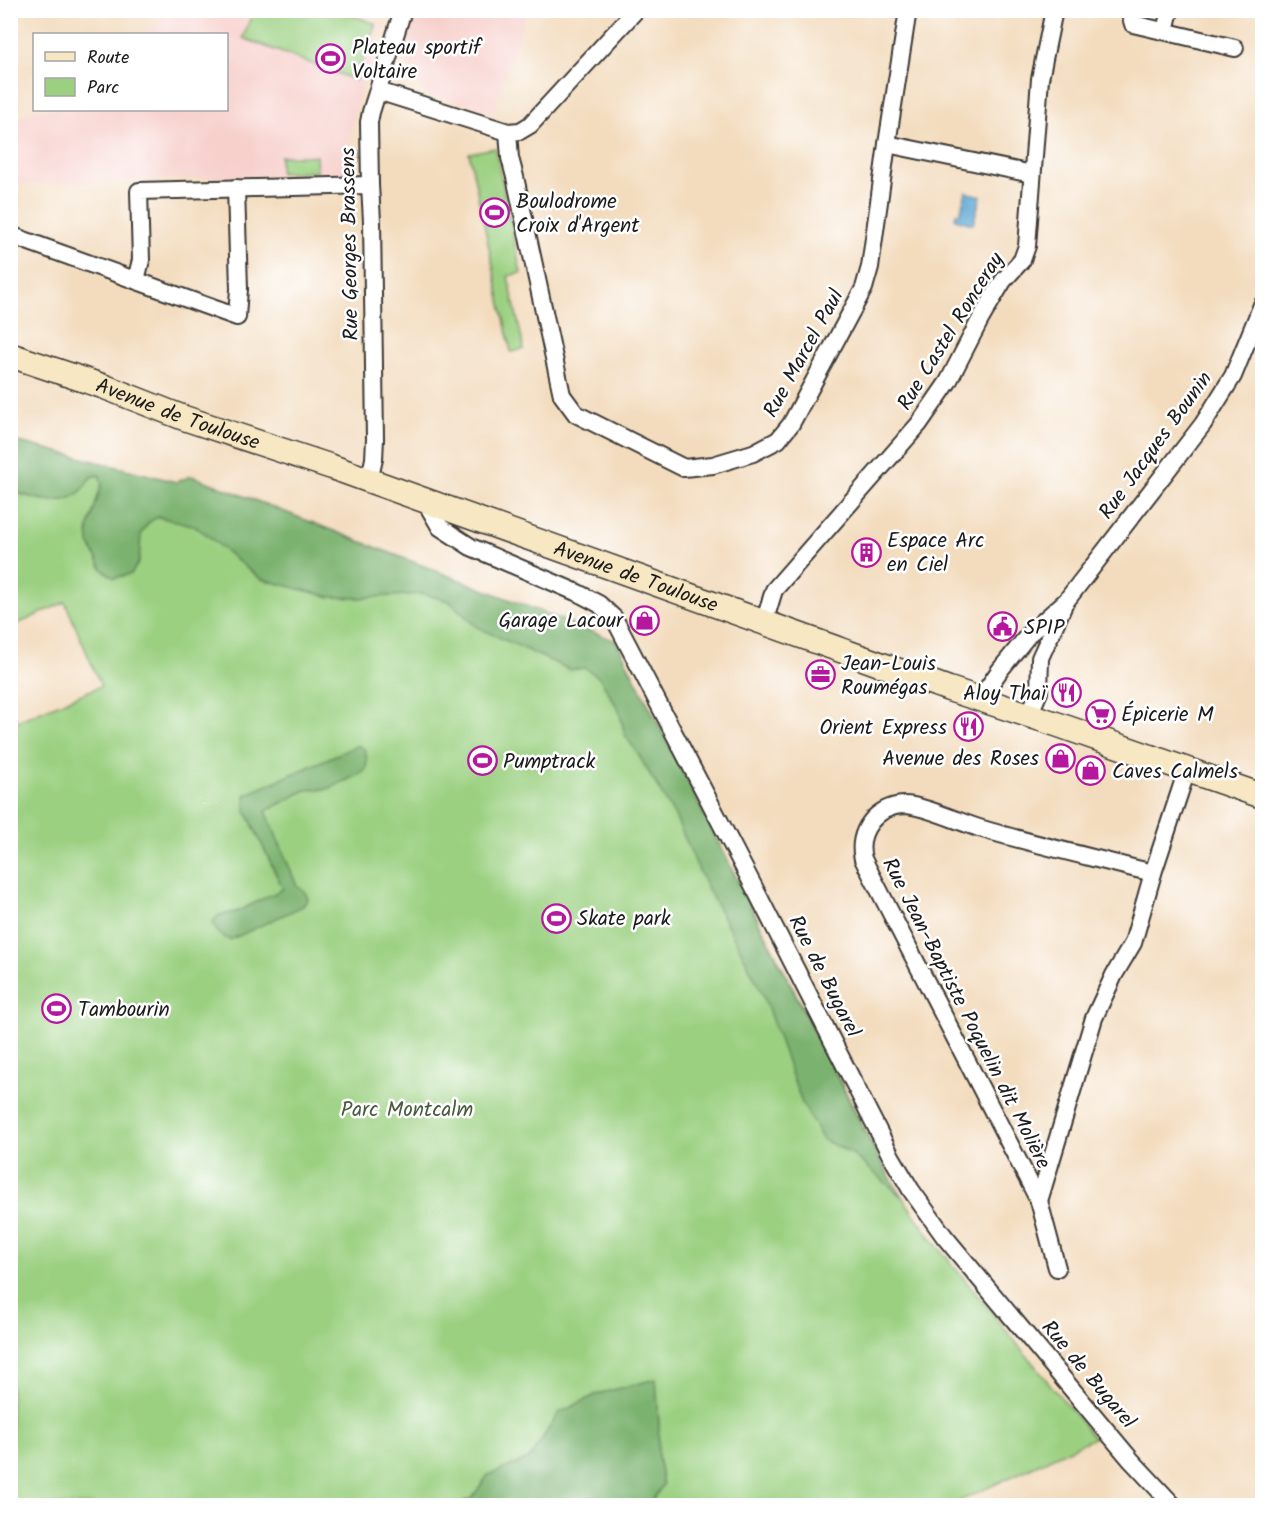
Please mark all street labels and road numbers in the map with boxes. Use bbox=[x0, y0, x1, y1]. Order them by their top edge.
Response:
street label: Rue Georges Brassens bbox=[332, 147, 369, 341]
street label: Rue Castel Ronceray bbox=[889, 246, 1013, 417]
street label: Rue Marcel Paul bbox=[755, 283, 853, 424]
street label: Rue Jacques Bounin bbox=[1091, 365, 1221, 527]
street label: Avenue de Toulouse bbox=[91, 370, 264, 460]
street label: Avenue de Toulouse bbox=[549, 533, 723, 623]
street label: Rue Jean-Baptiste Poquelin dit Molière bbox=[873, 852, 1059, 1176]
street label: Rue de Bugarel bbox=[779, 910, 869, 1044]
street label: Rue de Bugarel bbox=[1032, 1313, 1143, 1437]

